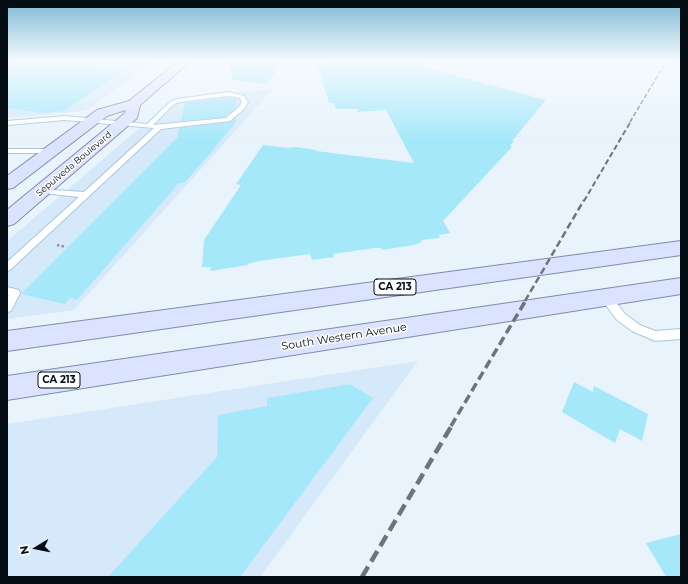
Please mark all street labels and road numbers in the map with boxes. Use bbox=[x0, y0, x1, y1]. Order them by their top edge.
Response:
street label: Sepulveda Boulevard bbox=[34, 129, 114, 199]
road number: CA 213 bbox=[374, 279, 416, 295]
street label: South Western Avenue bbox=[280, 321, 408, 353]
road number: CA 213 bbox=[38, 372, 80, 388]

